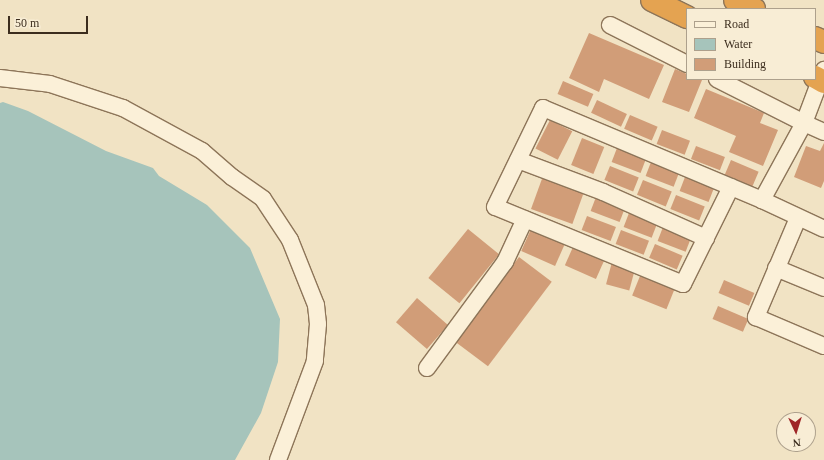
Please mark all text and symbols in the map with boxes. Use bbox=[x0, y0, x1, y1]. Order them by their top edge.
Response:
scale bar bbox=[10, 8, 90, 34]
legend bbox=[686, 8, 816, 80]
text: 50 m bbox=[15, 16, 39, 30]
text: Road bbox=[724, 17, 749, 31]
text: Water bbox=[724, 37, 752, 51]
text: Building bbox=[724, 57, 766, 71]
north arrow bbox=[776, 412, 816, 452]
text: N bbox=[792, 437, 801, 449]

